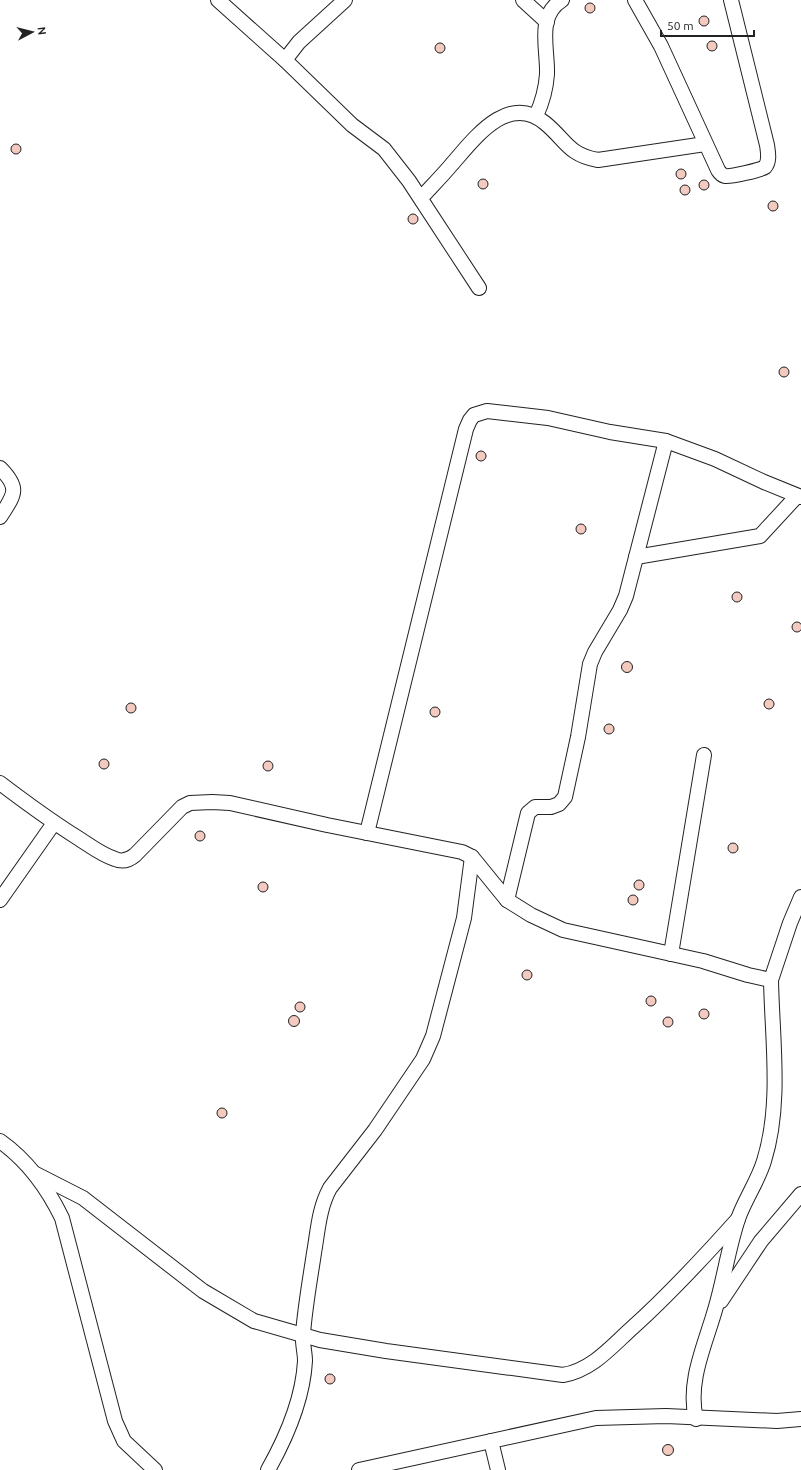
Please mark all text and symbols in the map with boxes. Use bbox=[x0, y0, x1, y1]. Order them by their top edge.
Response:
north arrow bbox=[12, 12, 52, 52]
scale bar bbox=[661, 12, 754, 38]
text: 50 m bbox=[667, 19, 694, 32]
text: N bbox=[35, 26, 48, 36]

